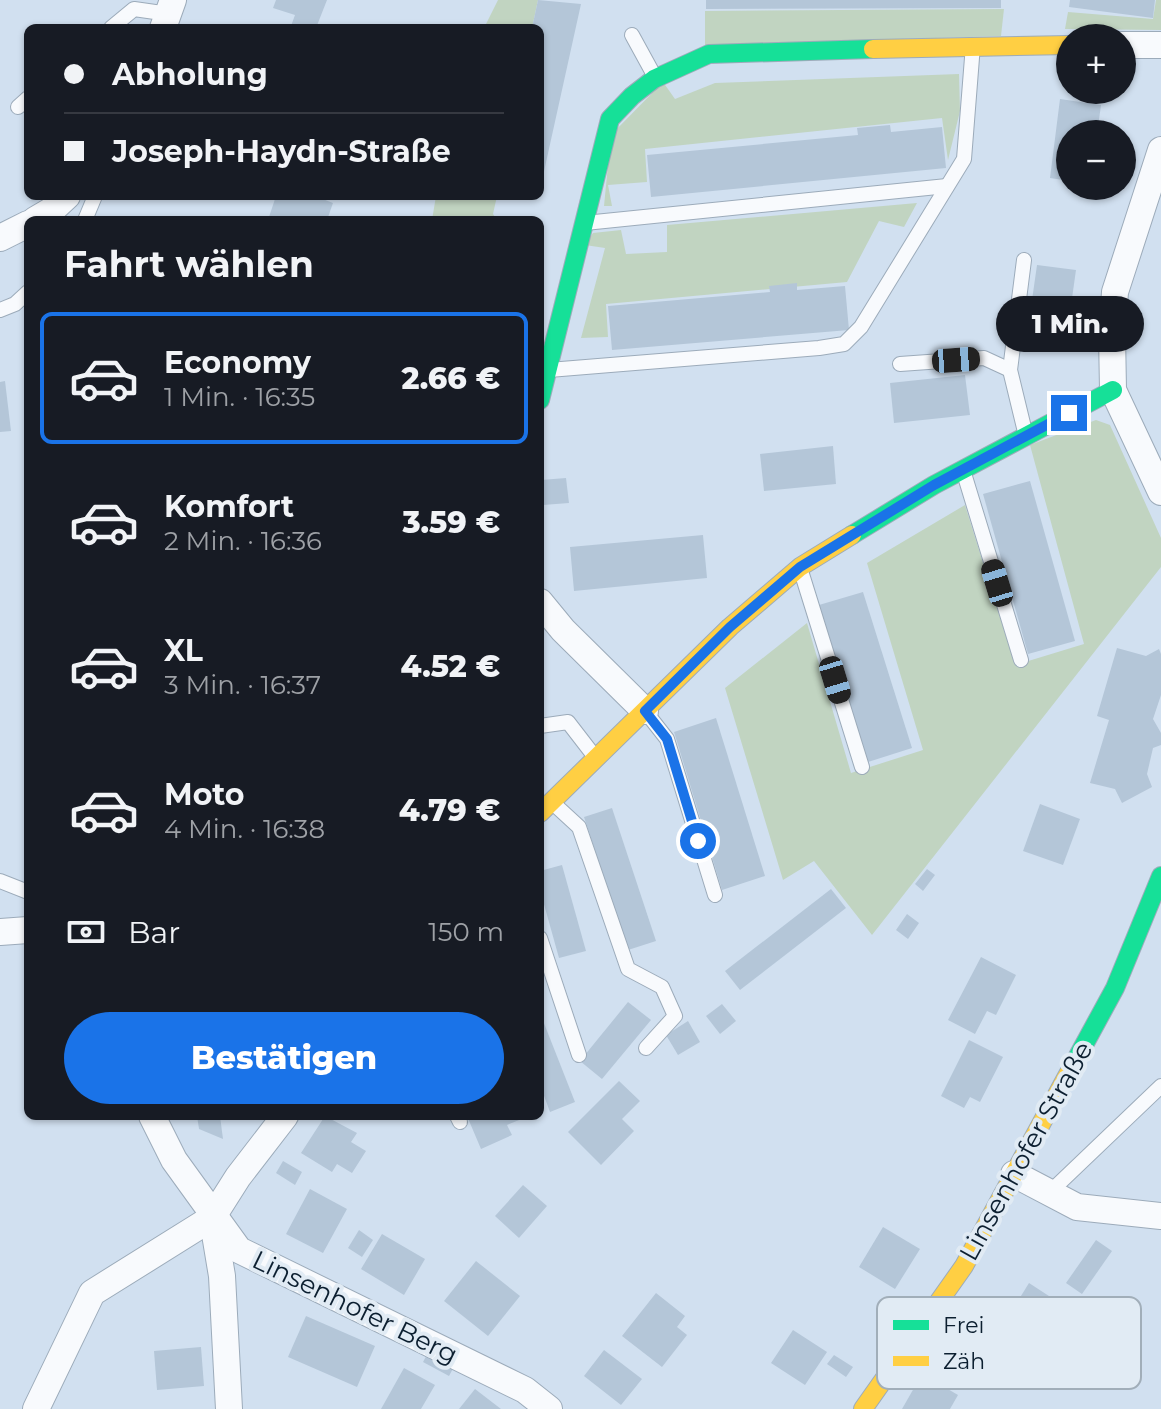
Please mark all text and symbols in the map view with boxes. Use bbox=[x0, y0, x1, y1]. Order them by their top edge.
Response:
map controls bbox=[1056, 24, 1136, 200]
button: + bbox=[1056, 24, 1136, 104]
text: Abholung bbox=[112, 56, 268, 93]
button: − bbox=[1056, 120, 1136, 200]
text: Joseph-Haydn-Straße bbox=[112, 133, 451, 170]
text: Fahrt wählen bbox=[64, 242, 314, 286]
callout: 1 Min. bbox=[995, 297, 1143, 353]
text: 1 Min. bbox=[1032, 308, 1108, 340]
icon: car bbox=[68, 342, 140, 414]
text: Economy bbox=[164, 344, 311, 381]
car bbox=[931, 346, 981, 374]
text: 2.66 € bbox=[401, 360, 500, 397]
text: 1 Min. · 16:35 bbox=[164, 381, 315, 413]
route end bbox=[1051, 395, 1087, 431]
icon: car bbox=[68, 486, 140, 558]
text: Komfort bbox=[164, 488, 294, 525]
text: 3.59 € bbox=[402, 504, 500, 541]
text: 2 Min. · 16:36 bbox=[164, 525, 322, 557]
car bbox=[979, 557, 1015, 609]
icon: car bbox=[68, 630, 140, 702]
text: XL bbox=[164, 632, 203, 669]
text: 4.52 € bbox=[401, 648, 500, 685]
car bbox=[817, 654, 853, 706]
text: 3 Min. · 16:37 bbox=[164, 669, 321, 701]
icon: car bbox=[68, 774, 140, 846]
text: Moto bbox=[164, 776, 245, 813]
text: 4.79 € bbox=[399, 792, 500, 829]
text: 4 Min. · 16:38 bbox=[164, 813, 325, 845]
route start bbox=[680, 823, 716, 859]
icon: cash bbox=[64, 910, 108, 954]
text: Bar bbox=[128, 914, 180, 951]
text: 150 m bbox=[428, 916, 504, 948]
button: Bestätigen bbox=[64, 1012, 504, 1104]
street label: Linsenhofer Straße bbox=[952, 1036, 1100, 1266]
street label: Linsenhofer Berg bbox=[247, 1243, 463, 1371]
legend bbox=[877, 1297, 1141, 1389]
text: Frei bbox=[943, 1312, 984, 1339]
text: Zäh bbox=[943, 1348, 985, 1375]

